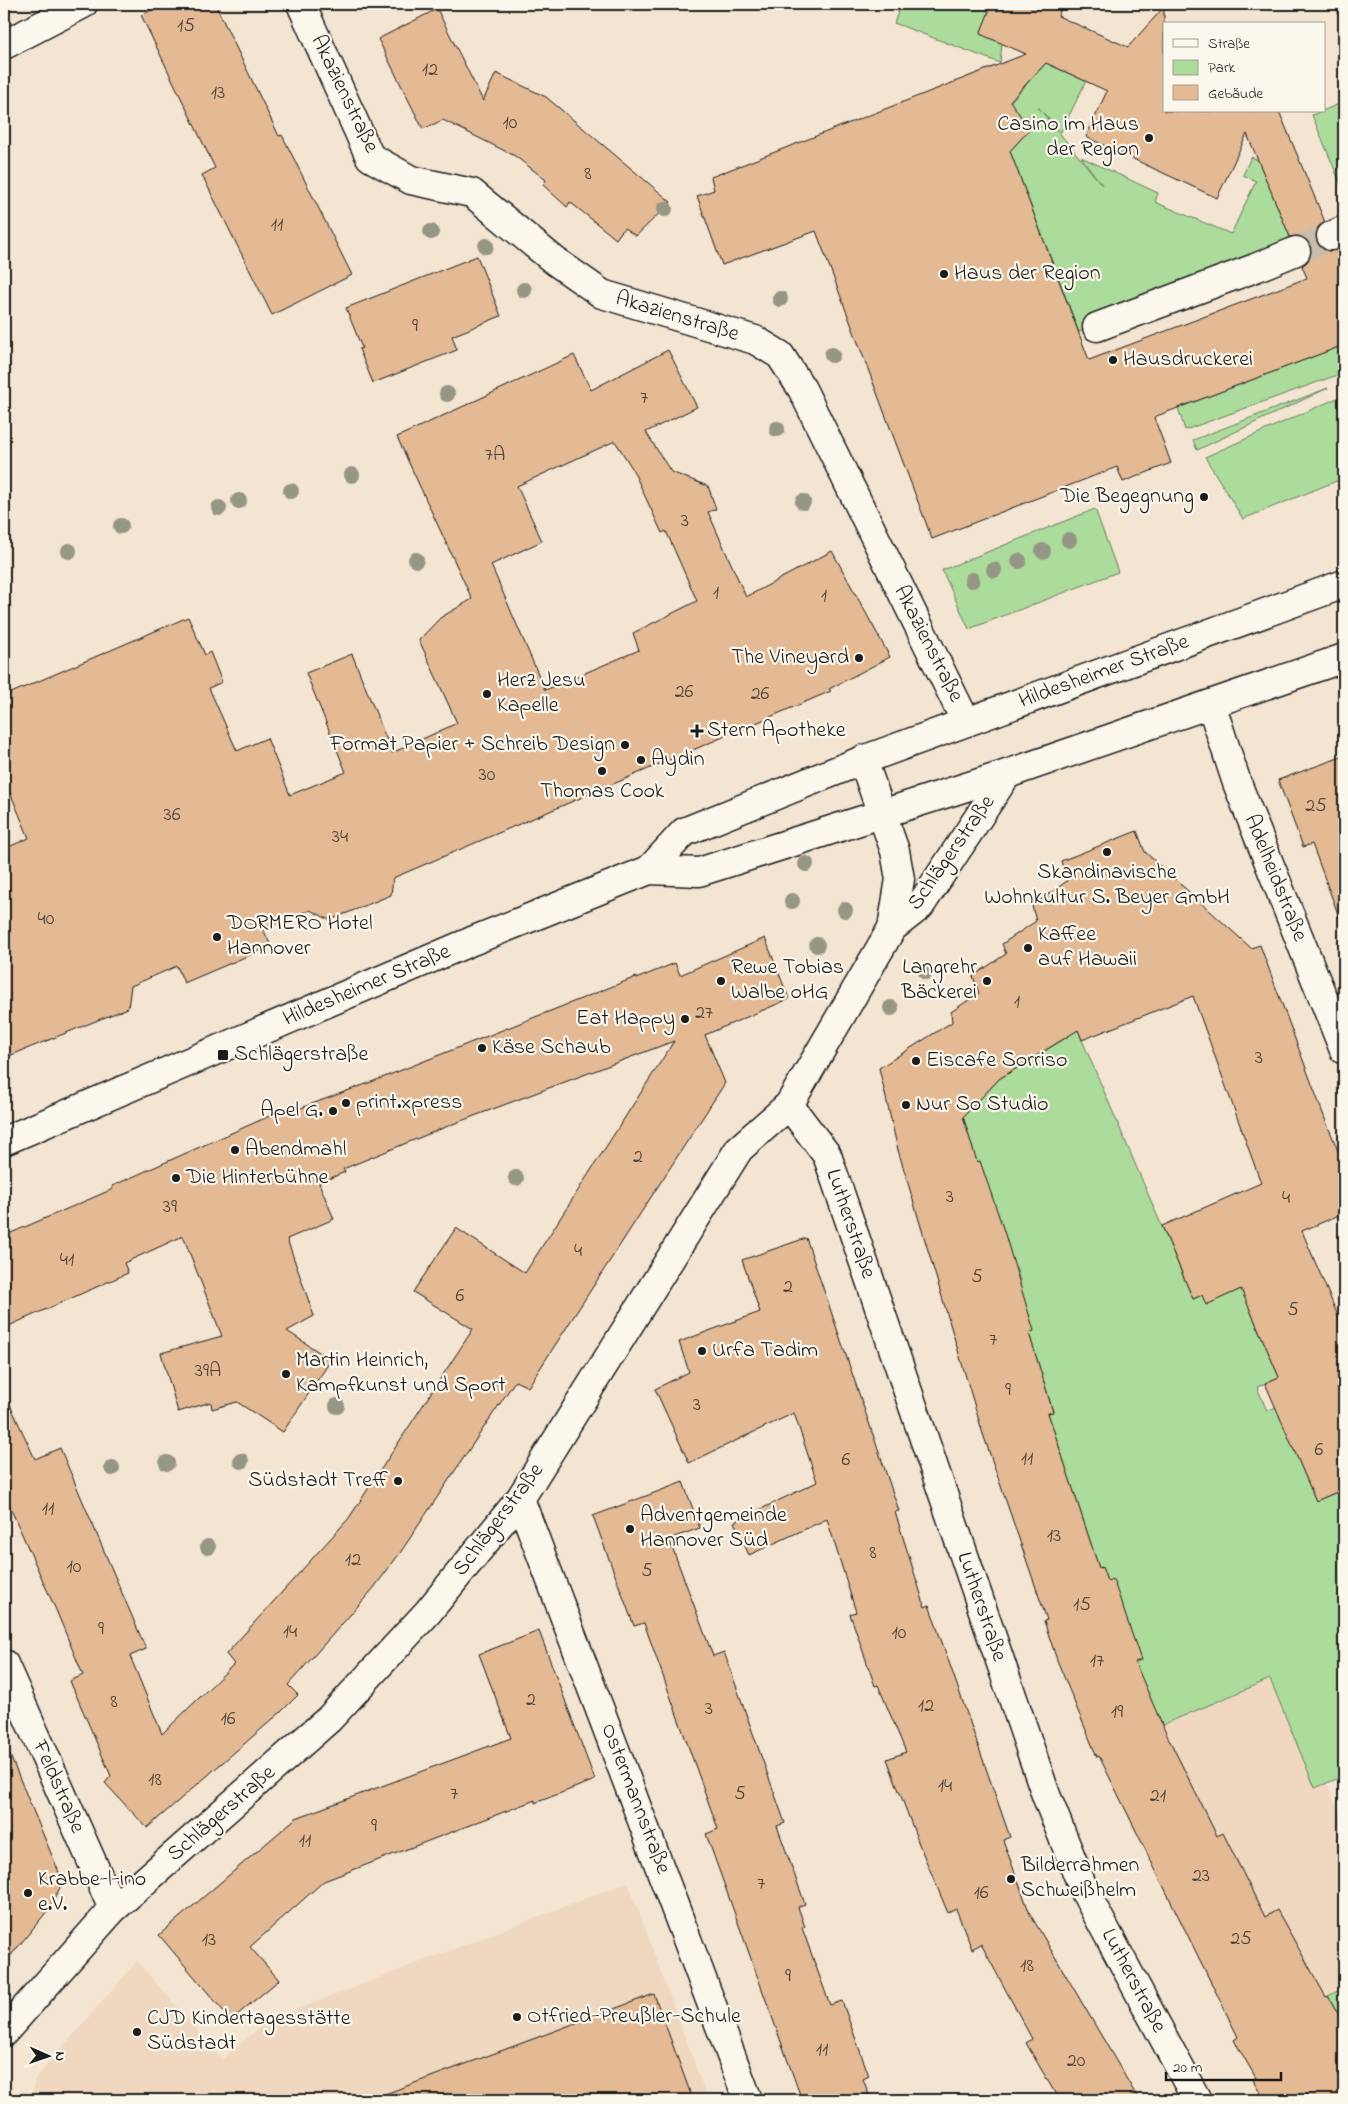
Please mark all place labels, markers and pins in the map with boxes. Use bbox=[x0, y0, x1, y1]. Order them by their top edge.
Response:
place label: Casino im Haus der Region bbox=[997, 109, 1139, 167]
marker: Casino im Haus der Region bbox=[1143, 132, 1155, 144]
place label: Haus der Region bbox=[954, 258, 1101, 291]
marker: Haus der Region bbox=[938, 268, 950, 280]
place label: Hausdruckerei bbox=[1123, 344, 1253, 376]
marker: Hausdruckerei bbox=[1107, 354, 1119, 366]
place label: Die Begegnung bbox=[1059, 481, 1194, 514]
marker: Die Begegnung bbox=[1198, 491, 1210, 503]
place label: The Vineyard bbox=[731, 642, 849, 675]
marker: The Vineyard bbox=[853, 652, 865, 664]
place label: Herz Jesu Kapelle bbox=[497, 665, 585, 722]
marker: Herz Jesu Kapelle bbox=[481, 688, 493, 700]
place label: Stern Apotheke bbox=[707, 715, 846, 747]
marker: Stern Apotheke bbox=[691, 725, 703, 737]
place label: Format Papier + Schreib Design bbox=[329, 729, 615, 762]
marker: Format Papier + Schreib Design bbox=[619, 739, 631, 751]
place label: Aydin bbox=[651, 744, 705, 777]
marker: Aydin bbox=[635, 754, 647, 766]
marker: Thomas Cook bbox=[596, 765, 608, 777]
place label: Thomas Cook bbox=[540, 776, 664, 808]
marker: Skandinavische Wohnkultur S. Beyer GmbH bbox=[1101, 846, 1113, 858]
place label: Skandinavische Wohnkultur S. Beyer GmbH bbox=[984, 857, 1230, 915]
place label: DORMERO Hotel Hannover bbox=[226, 908, 373, 965]
place label: Kaffee auf Hawaii bbox=[1038, 919, 1137, 976]
marker: DORMERO Hotel Hannover bbox=[211, 931, 223, 943]
marker: Kaffee auf Hawaii bbox=[1022, 942, 1034, 954]
place label: Rewe Tobias Walbe oHG bbox=[731, 952, 844, 1009]
place label: Langrehr Bäckerei bbox=[900, 952, 977, 1009]
marker: Rewe Tobias Walbe oHG bbox=[715, 975, 727, 987]
marker: Langrehr Bäckerei bbox=[981, 975, 993, 987]
place label: Eat Happy bbox=[576, 1003, 675, 1036]
marker: Eat Happy bbox=[679, 1013, 691, 1025]
place label: Käse Schaub bbox=[492, 1032, 611, 1064]
place label: Schlägerstraße bbox=[234, 1039, 369, 1072]
marker: Käse Schaub bbox=[476, 1042, 488, 1054]
place label: Eiscafe Sorriso bbox=[926, 1045, 1068, 1077]
marker: Schlägerstraße bbox=[216, 1048, 230, 1062]
marker: Eiscafe Sorriso bbox=[910, 1055, 922, 1067]
place label: print.xpress bbox=[356, 1087, 462, 1119]
place label: Nur So Studio bbox=[916, 1089, 1049, 1121]
place label: Apel G. bbox=[260, 1095, 323, 1127]
marker: print.xpress bbox=[340, 1097, 352, 1109]
marker: Nur So Studio bbox=[900, 1099, 912, 1111]
marker: Apel G. bbox=[327, 1105, 339, 1117]
place label: Abendmahl bbox=[245, 1134, 346, 1166]
marker: Abendmahl bbox=[229, 1144, 241, 1156]
place label: Die Hinterbühne bbox=[185, 1162, 329, 1194]
marker: Die Hinterbühne bbox=[170, 1172, 182, 1184]
place label: Urfa Tadim bbox=[712, 1335, 818, 1367]
place label: Martin Heinrich, Kampfkunst und Sport bbox=[296, 1345, 506, 1402]
marker: Urfa Tadim bbox=[696, 1345, 708, 1357]
marker: Martin Heinrich, Kampfkunst und Sport bbox=[280, 1368, 292, 1380]
place label: Südstadt Treff bbox=[248, 1465, 388, 1497]
marker: Südstadt Treff bbox=[392, 1475, 404, 1487]
place label: Adventgemeinde Hannover Süd bbox=[640, 1500, 787, 1557]
marker: Adventgemeinde Hannover Süd bbox=[624, 1523, 636, 1535]
place label: Bilderrahmen Schweißhelm bbox=[1020, 1850, 1139, 1907]
place label: Krabbe-l-ino e.V. bbox=[38, 1864, 146, 1921]
marker: Bilderrahmen Schweißhelm bbox=[1005, 1873, 1017, 1885]
marker: Krabbe-l-ino e.V. bbox=[22, 1887, 34, 1899]
place label: Otfried-Preußler-Schule bbox=[527, 2001, 741, 2033]
place label: CJD Kindertagesstätte Südstadt bbox=[147, 2003, 351, 2060]
marker: Otfried-Preußler-Schule bbox=[511, 2011, 523, 2023]
marker: CJD Kindertagesstätte Südstadt bbox=[131, 2026, 143, 2038]

